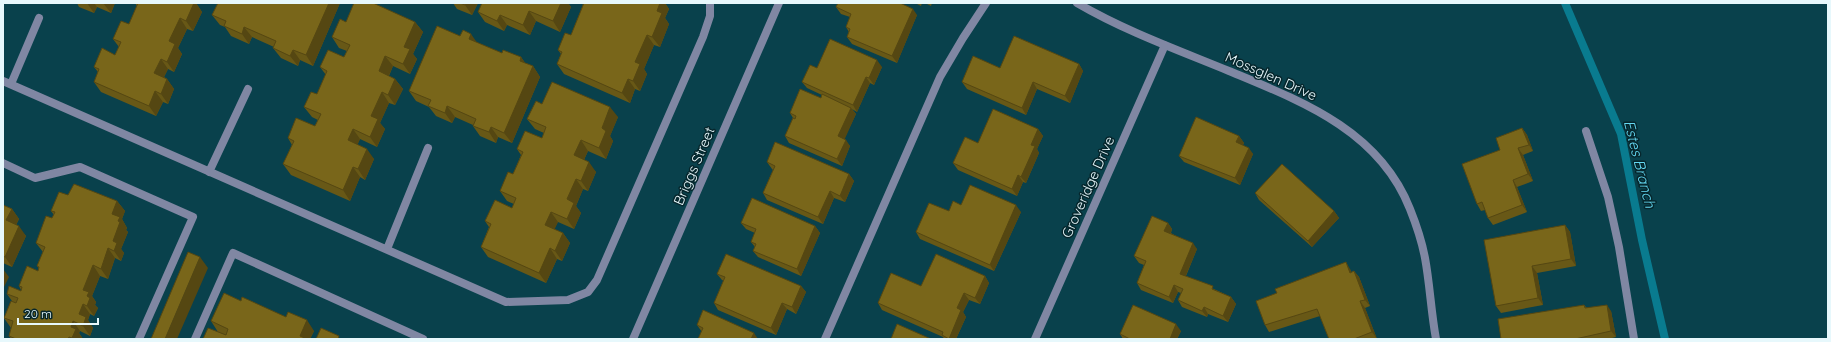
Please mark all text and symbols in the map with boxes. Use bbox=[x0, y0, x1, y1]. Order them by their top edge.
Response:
street label: Mossglen Drive bbox=[1222, 48, 1320, 104]
water label: Estes Branch bbox=[1620, 118, 1660, 210]
street label: Briggs Street bbox=[669, 124, 719, 208]
street label: Groveridge Drive bbox=[1058, 133, 1118, 241]
scale bar bbox=[18, 300, 98, 326]
text: 20 m bbox=[24, 306, 52, 321]

